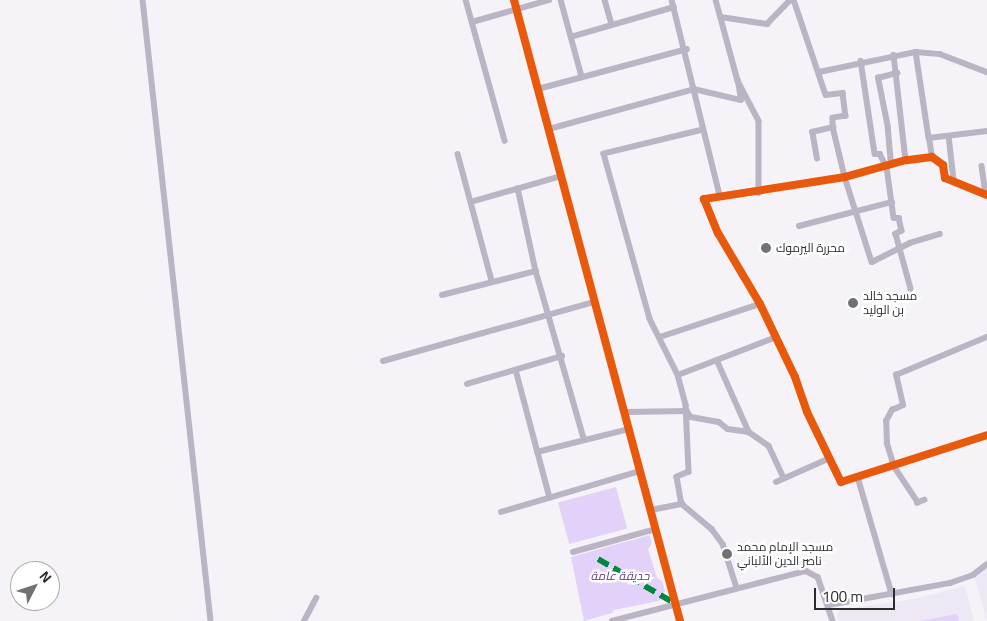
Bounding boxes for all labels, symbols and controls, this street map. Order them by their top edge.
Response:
place label: محررة اليرموك [776,241,845,255]
marker: محررة اليرموك [760,242,772,254]
place label: مسجد خالد بن الوليد [863,289,917,317]
marker: مسجد خالد بن الوليد [847,297,859,309]
place label: مسجد الإمام محمد ناصر الدين الألباني [737,540,833,568]
marker: مسجد الإمام محمد ناصر الدين الألباني [721,548,733,560]
north arrow [10,561,60,611]
text: N [33,565,59,589]
park label: حديقة عامة [591,569,649,583]
scale bar [817,578,898,610]
text: 100 m [822,582,863,611]

